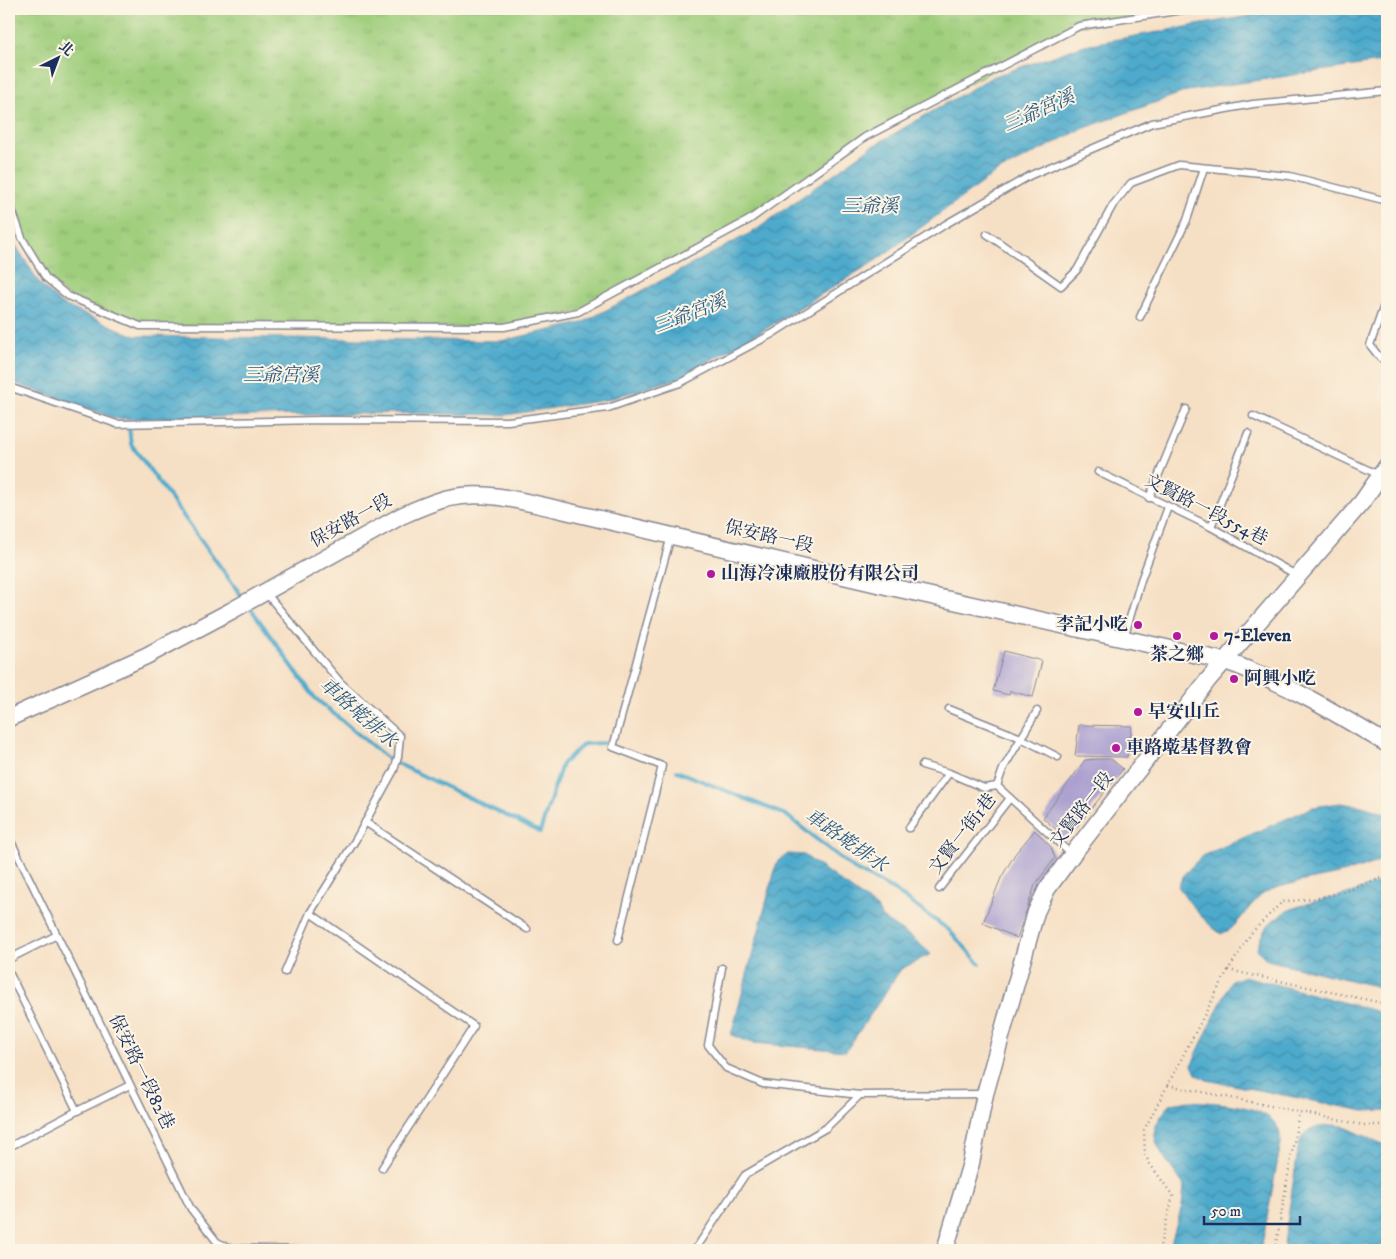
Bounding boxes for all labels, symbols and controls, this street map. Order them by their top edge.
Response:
north arrow [32,32,82,82]
text: 北 [55,38,77,60]
water label: 三爺宮溪 [1000,84,1080,137]
water label: 三爺溪 [841,195,900,218]
water label: 三爺宮溪 [650,289,731,338]
water label: 三爺宮溪 [243,364,321,387]
street label: 文賢路一段554巷 [1141,469,1271,551]
street label: 保安路一段 [306,490,396,552]
street label: 保安路一段 [723,516,815,558]
place label: 山海冷凍廠股份有限公司 [721,563,919,585]
marker: 山海冷凍廠股份有限公司 [705,568,717,580]
place label: 李記小吃 [1056,614,1128,636]
marker: 李記小吃 [1132,619,1144,631]
place label: 7-Eleven [1224,625,1292,647]
marker: 茶之鄉 [1171,630,1183,642]
marker: 7-Eleven [1208,630,1220,642]
place label: 茶之鄉 [1150,644,1204,666]
place label: 阿興小吃 [1244,668,1316,690]
water label: 車路墘排水 [315,673,403,754]
marker: 阿興小吃 [1228,673,1240,685]
place label: 早安山丘 [1148,701,1220,723]
marker: 早安山丘 [1132,706,1144,718]
place label: 車路墘基督教會 [1126,737,1252,759]
marker: 車路墘基督教會 [1110,742,1122,754]
street label: 文賢路一段 [1046,768,1118,852]
street label: 文賢一街1巷 [925,789,1001,879]
water label: 車路墘排水 [800,804,893,879]
street label: 保安路一段82巷 [104,1011,178,1133]
scale bar [1204,1194,1300,1226]
text: 50 m [1211,1202,1241,1221]

